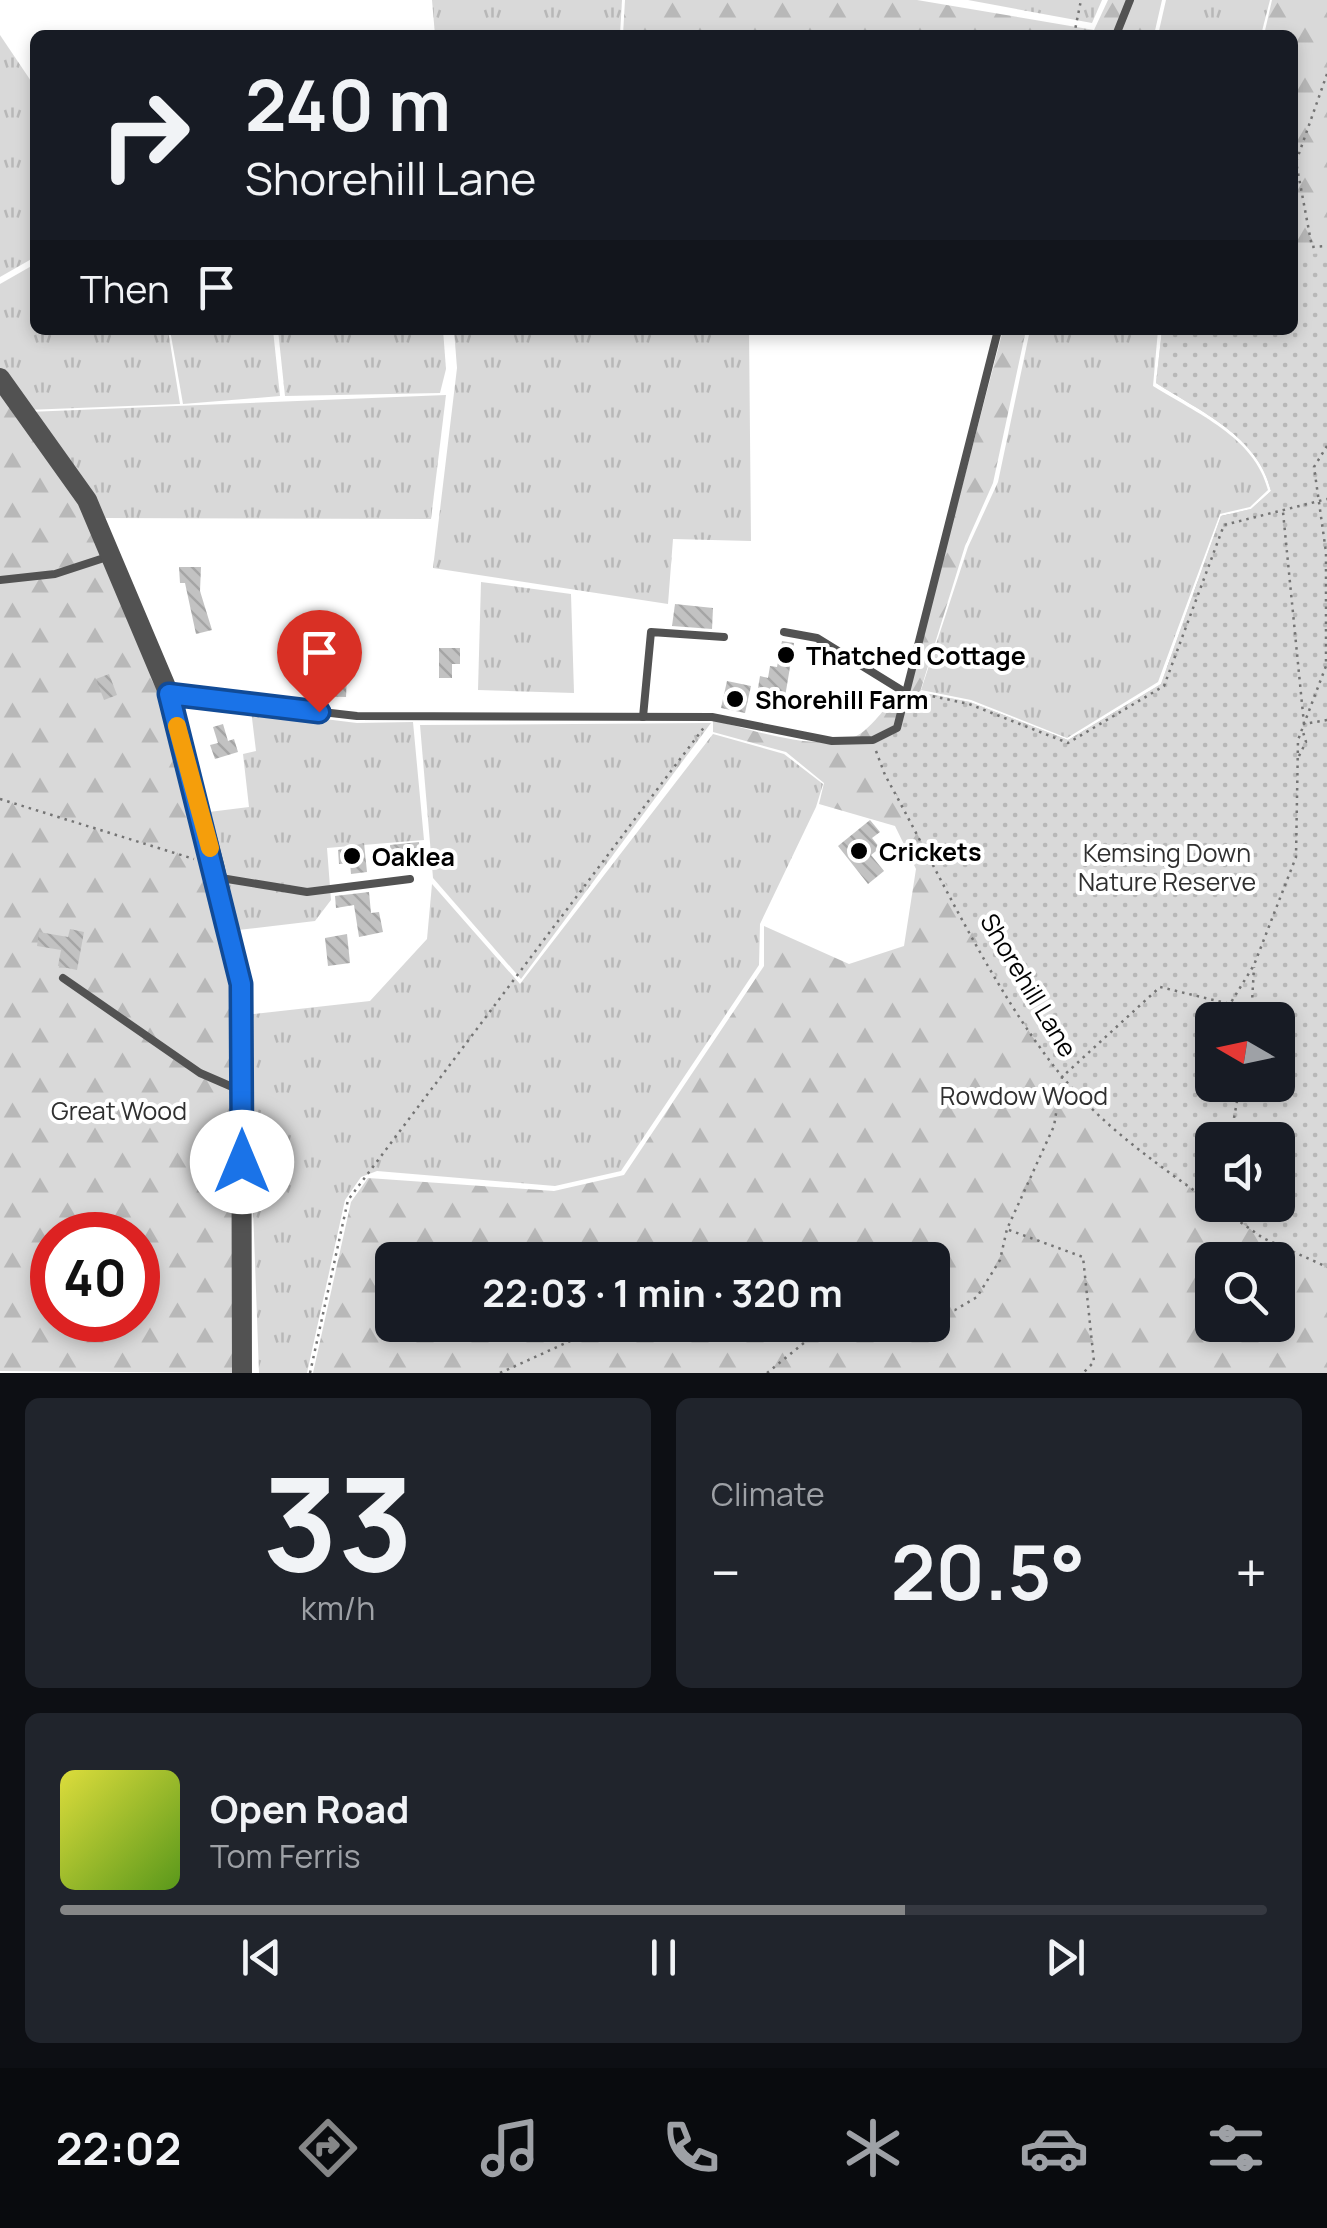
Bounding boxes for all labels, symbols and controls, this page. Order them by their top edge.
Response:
text: 240 m [245,56,451,152]
icon: right [80,70,210,200]
text: Shorehill Lane [245,147,536,209]
icon: arrive [189,260,244,315]
text: Then [80,262,169,314]
pin [277,610,362,713]
icon: arrive [292,625,347,680]
place label: Thatched Cottage [806,638,1026,673]
marker: Thatched Cottage [775,644,797,666]
place label: Shorehill Farm [755,682,928,717]
marker: Shorehill Farm [724,688,746,710]
place label: Crickets [879,834,981,869]
park label: Kemsing Down Nature Reserve [1078,835,1256,899]
place label: Oaklea [372,839,455,874]
marker: Crickets [848,840,870,862]
marker: Oaklea [341,845,363,867]
street label: Shorehill Lane [972,907,1086,1063]
north arrow [1195,1002,1295,1102]
map controls [1195,1002,1295,1342]
park label: Rowdow Wood [940,1078,1108,1113]
park label: Great Wood [51,1093,187,1128]
position arrow [190,1110,294,1214]
button: sound [1195,1122,1295,1222]
speed limit sign: 40 [30,1212,160,1342]
button: search [1195,1242,1295,1342]
text: 22:03 · 1 min · 320 m [482,1266,843,1318]
text: 33 [262,1432,414,1610]
text: Climate [711,1472,825,1516]
text: 20.5° [891,1520,1085,1623]
text: − [711,1534,741,1610]
text: + [1235,1534,1267,1610]
text: km/h [301,1586,375,1630]
text: Open Road [210,1782,409,1834]
text: Tom Ferris [210,1834,361,1878]
icon: previous [234,1930,289,1985]
icon: pause [636,1930,691,1985]
icon: next [1038,1930,1093,1985]
icon: directions [293,2113,363,2183]
icon: music [475,2113,545,2183]
icon: phone [656,2113,726,2183]
icon: climate [838,2113,908,2183]
icon: car [1019,2113,1089,2183]
icon: filters [1201,2113,1271,2183]
text: 22:02 [56,2117,181,2179]

